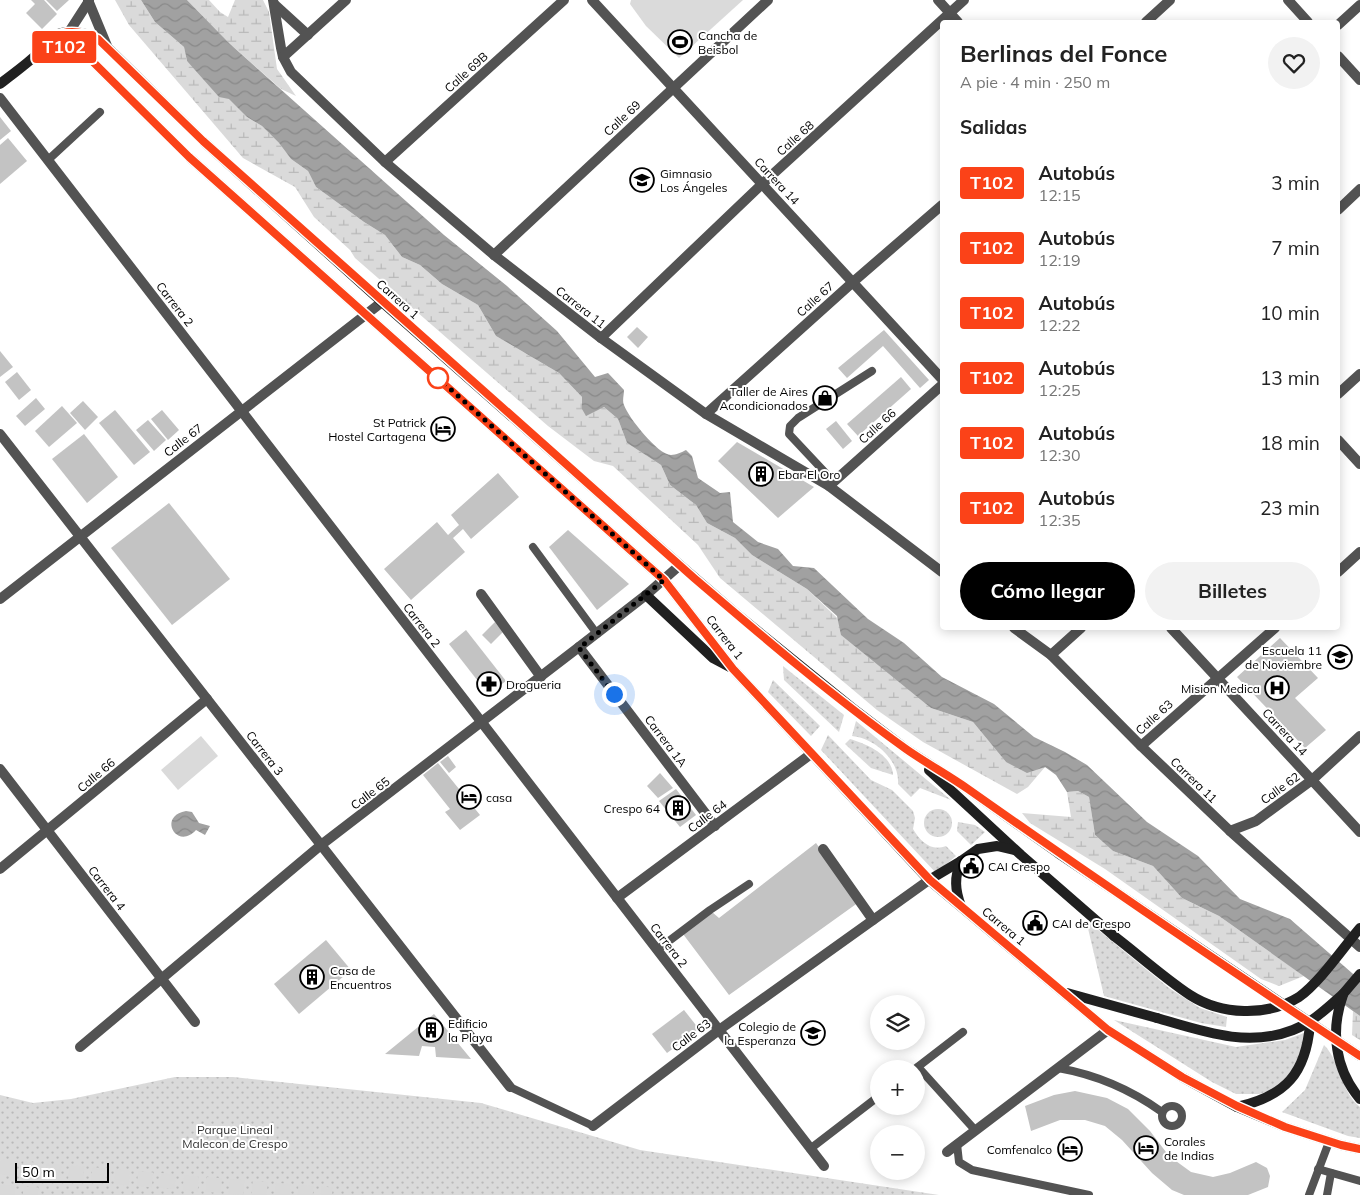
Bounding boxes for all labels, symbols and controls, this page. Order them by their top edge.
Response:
place label: Cancha de Beisbol [698,28,757,57]
sports icon: Cancha de Beisbol [667,29,693,55]
line badge: T102 [29,31,99,63]
text: T102 [42,35,86,58]
button: heart [1268,37,1320,89]
text: Berlinas del Fonce [960,38,1167,68]
street label: Calle 69B [441,49,491,95]
text: A pie · 4 min · 250 m [960,72,1110,92]
street label: Calle 69 [600,97,644,139]
text: Salidas [960,115,1027,139]
street label: Calle 68 [773,117,817,159]
street label: Carrera 14 [751,154,803,208]
text: Autobús [1039,161,1115,185]
place label: Gimnasio Los Ángeles [660,166,727,195]
school or university icon: Gimnasio Los Ángeles [629,167,655,193]
text: T102 [970,171,1014,194]
text: 3 min [1271,171,1320,195]
text: 12:15 [1039,185,1081,205]
text: Autobús [1039,226,1115,250]
text: T102 [970,236,1014,259]
text: 7 min [1271,236,1320,260]
text: 12:19 [1039,250,1081,270]
street label: Carrera 1 [374,276,422,322]
street label: Calle 67 [793,278,837,320]
street label: Carrera 2 [153,279,197,329]
street label: Carrera 11 [553,283,609,331]
text: Autobús [1039,291,1115,315]
text: T102 [970,301,1014,324]
text: 10 min [1260,301,1320,325]
text: 12:22 [1039,315,1081,335]
text: Autobús [1039,356,1115,380]
text: T102 [970,366,1014,389]
text: 13 min [1260,366,1320,390]
unlabelled marker [427,367,449,389]
text: 12:25 [1039,380,1081,400]
place label: Taller de Aires Acondicionados [720,384,808,413]
shop icon: Taller de Aires Acondicionados [812,385,838,411]
street label: Calle 66 [855,405,899,447]
place label: St Patrick Hostel Cartagena [328,415,427,444]
hotel icon: St Patrick Hostel Cartagena [430,416,456,442]
street label: Calle 67 [161,420,205,460]
text: Autobús [1039,421,1115,445]
text: T102 [970,431,1014,454]
text: 18 min [1260,431,1320,455]
text: 12:30 [1039,445,1081,465]
building icon: Ebar El Oro [748,461,774,487]
place label: Ebar El Oro [778,467,841,482]
text: Autobús [1039,486,1115,510]
text: T102 [970,496,1014,519]
text: 23 min [1260,496,1320,520]
text: 12:35 [1039,510,1081,530]
button: Cómo llegar [960,562,1135,620]
button: Billetes [1145,562,1320,620]
street label: Carrera 2 [400,600,444,650]
street label: Carrera 1 [703,612,747,662]
place label: Escuela 11 de Noviembre [1245,643,1322,672]
school or university icon: Escuela 11 de Noviembre [1327,644,1353,670]
pharmacy icon: Drogueria [476,671,502,697]
hospital icon: Mision Medica [1264,675,1290,701]
place label: Drogueria [506,677,561,692]
place label: Mision Medica [1181,681,1260,696]
your location [602,682,627,707]
street label: Calle 63 [1132,696,1176,738]
street label: Carrera 14 [1259,705,1311,759]
street label: Carrera 1A [642,712,690,770]
street label: Carrera 3 [243,728,287,778]
street label: Carrera 11 [1167,754,1221,806]
street label: Calle 66 [74,755,118,795]
street label: Calle 62 [1257,769,1303,807]
street label: Calle 65 [348,773,392,813]
hotel icon: casa [456,784,482,810]
place label: casa [486,790,512,805]
building icon: Crespo 64 [665,795,691,821]
street label: Calle 64 [685,796,729,836]
place label: Crespo 64 [603,801,660,816]
public building icon: CAI Crespo [958,853,984,879]
place label: CAI Crespo [988,859,1050,874]
street label: Carrera 4 [85,863,129,913]
street label: Carrera 1 [979,903,1029,949]
public building icon: CAI de Crespo [1022,910,1048,936]
place label: CAI de Crespo [1052,916,1131,931]
street label: Carrera 2 [647,920,691,970]
place label: Casa de Encuentros [330,963,392,992]
building icon: Casa de Encuentros [299,964,325,990]
map controls [870,995,925,1180]
button: layers [870,995,925,1050]
street label: Calle 63 [669,1015,713,1055]
place label: Edificio la Playa [448,1016,492,1045]
building icon: Edificio la Playa [418,1017,444,1043]
place label: Colegio de la Esperanza [724,1019,796,1048]
school or university icon: Colegio de la Esperanza [800,1020,826,1046]
button: + [870,1060,925,1115]
park label: Parque Lineal Malecon de Crespo [182,1122,288,1151]
button: − [870,1125,925,1180]
place label: Corales de Indias [1164,1134,1214,1163]
hotel icon: Corales de Indias [1133,1135,1159,1161]
hotel icon: Comfenalco [1057,1136,1083,1162]
place label: Comfenalco [987,1142,1052,1157]
scale bar [15,1160,109,1183]
text: 50 m [22,1163,55,1181]

